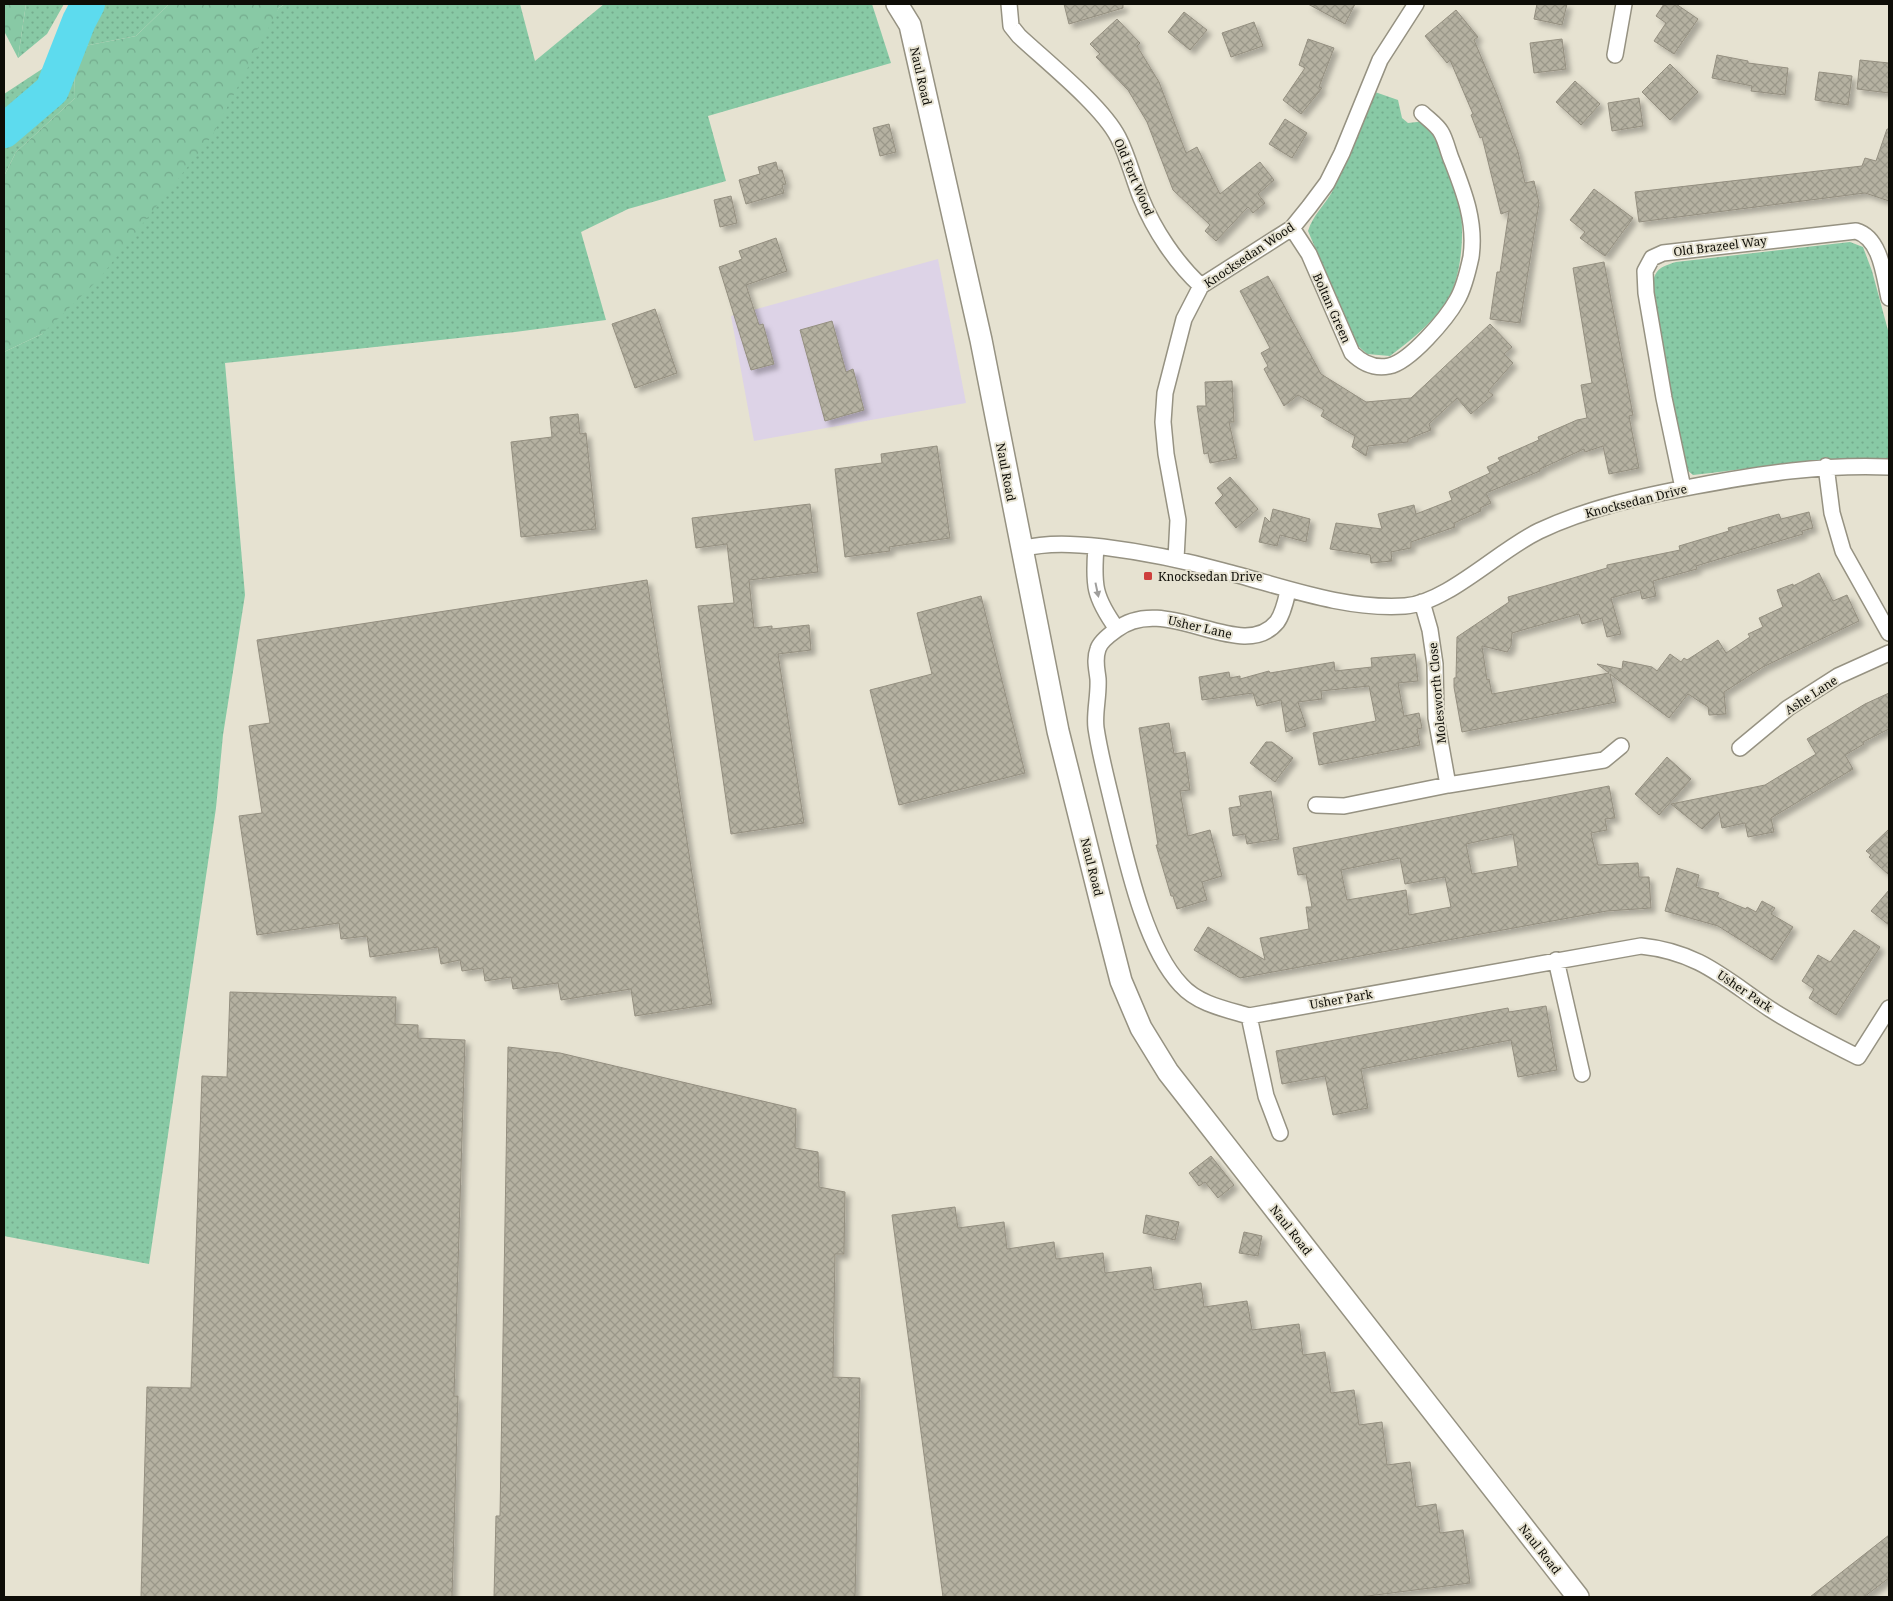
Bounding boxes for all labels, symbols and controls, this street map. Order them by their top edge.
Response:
street label: Naul Road [906,45,936,107]
street label: Old Fort Wood [1110,136,1158,219]
street label: Knocksedan Wood [1200,218,1298,292]
street label: Old Brazeel Way [1672,232,1768,260]
street label: Boltan Green [1309,270,1355,346]
street label: Naul Road [992,441,1020,503]
street label: Knocksedan Drive [1583,480,1689,522]
place label: Knocksedan Drive [1158,568,1262,585]
marker: Knocksedan Drive [1142,570,1154,582]
one-way arrow [1093,583,1101,599]
street label: Usher Lane [1166,611,1234,643]
street label: Molesworth Close [1424,642,1450,744]
street label: Ashe Lane [1781,672,1841,718]
street label: Naul Road [1077,836,1108,898]
street label: Usher Park [1714,966,1777,1016]
street label: Usher Park [1308,985,1375,1013]
street label: Naul Road [1266,1201,1316,1259]
street label: Naul Road [1515,1520,1565,1578]

